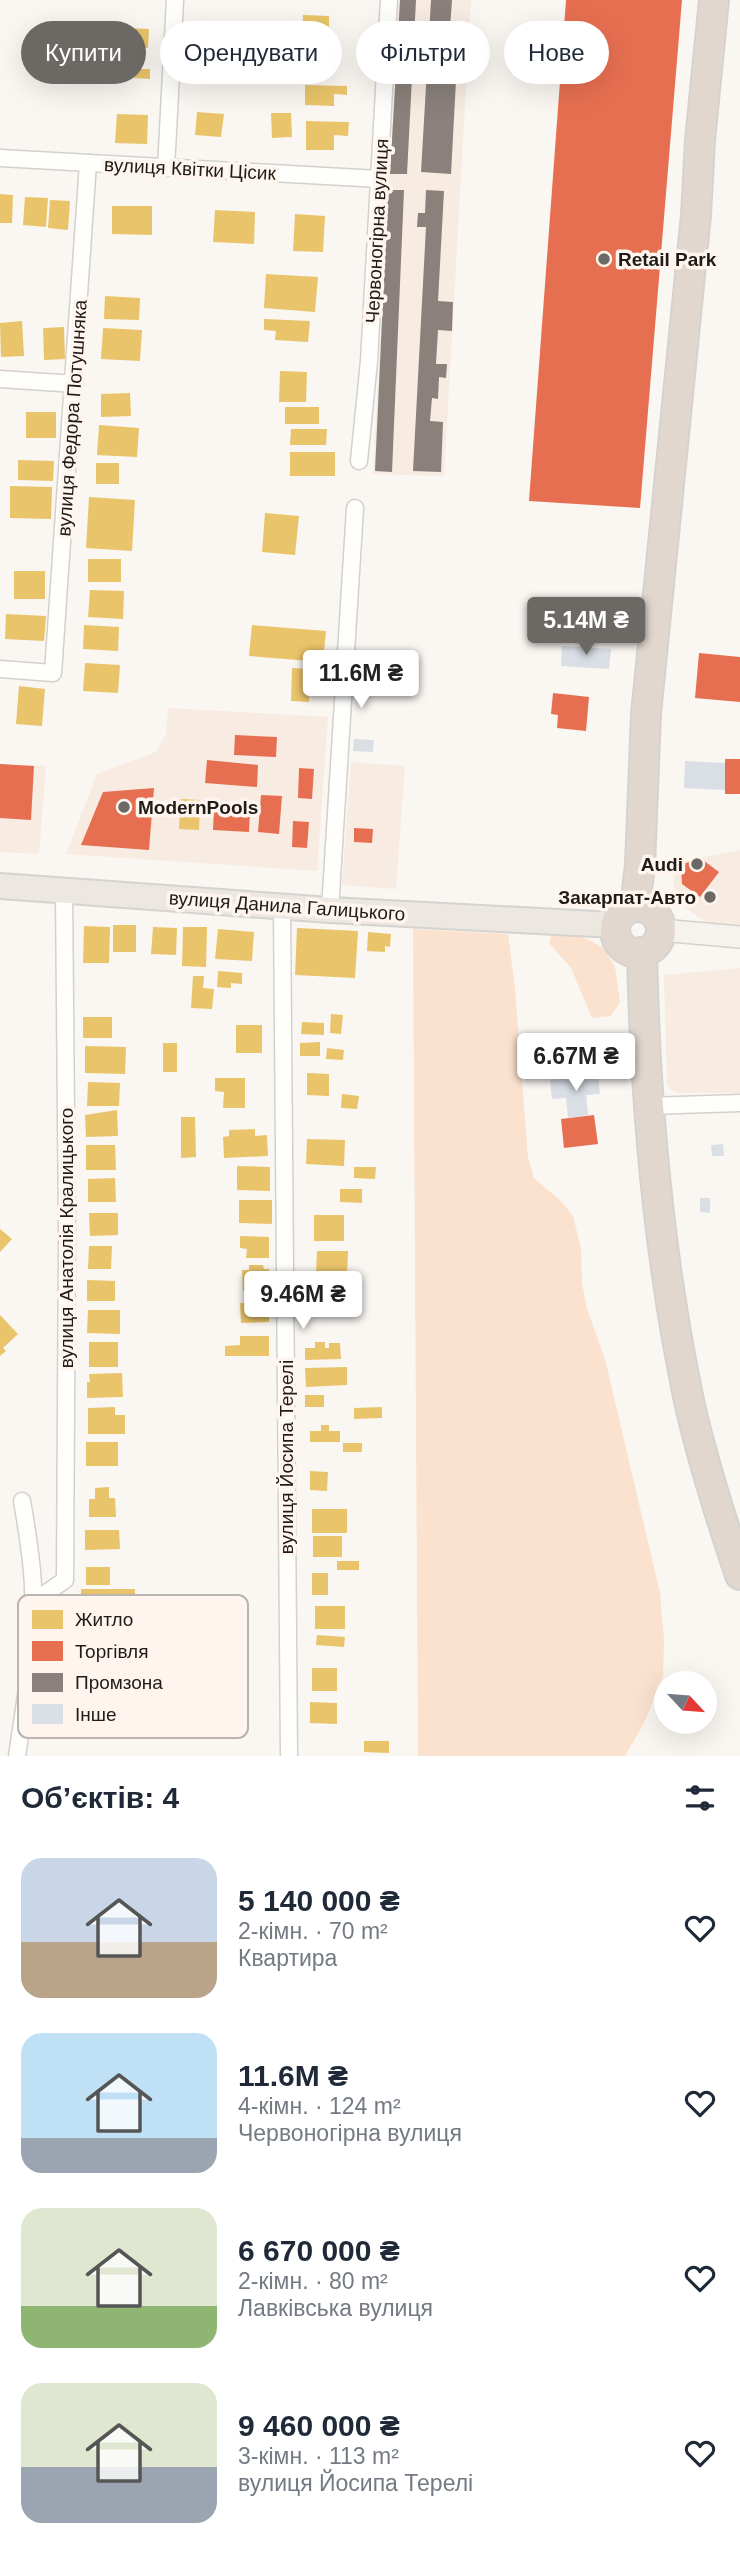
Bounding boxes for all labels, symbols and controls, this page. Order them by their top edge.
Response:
chip: Купити [21,21,146,84]
chip: Орендувати [160,21,342,84]
chip: Фільтри [356,21,490,84]
chip: Нове [504,21,609,84]
street label: Червоногірна вулиця [362,138,392,324]
street label: вулиця Квітки Цісик [104,154,277,184]
place label: Retail Park [618,249,717,270]
marker: Retail Park [596,251,612,267]
street label: вулиця Федора Потушняка [53,299,91,537]
pin: 5.14M ₴ [521,598,651,657]
text: 5.14M ₴ [543,607,629,633]
pin: 11.6M ₴ [296,650,426,710]
text: 11.6M ₴ [319,660,403,686]
place label: ModernPools [138,797,258,818]
marker: ModernPools [116,799,132,815]
place label: Audi [641,854,683,875]
marker: Audi [689,856,705,872]
street label: вулиця Данила Галицького [168,887,406,925]
place label: Закарпат-Авто [558,887,696,908]
marker: Закарпат-Авто [702,889,718,905]
pin: 6.67M ₴ [511,1034,641,1093]
text: 6.67M ₴ [533,1043,619,1069]
street label: вулиця Анатолія Кралицького [56,1108,77,1368]
pin: 9.46M ₴ [238,1272,368,1331]
text: 9.46M ₴ [260,1281,346,1307]
street label: вулиця Йосипа Терелі [276,1360,297,1554]
legend [18,1595,248,1738]
text: Житло [75,1609,133,1630]
text: Торгівля [75,1641,148,1662]
north arrow [654,1671,718,1734]
map controls [654,1671,717,1734]
text: Промзона [75,1672,163,1693]
text: Інше [75,1704,117,1725]
icon: filters [681,1779,719,1817]
text: Об’єктів: 4 [21,1781,179,1814]
text: 5 140 000 ₴ [238,1884,400,1917]
icon: home [77,1886,161,1970]
icon: heart [681,1909,719,1947]
text: 2-кімн. · 70 m² [238,1918,388,1944]
text: Квартира [238,1945,337,1971]
text: 11.6M ₴ [238,2059,348,2092]
icon: home [77,2061,161,2145]
icon: heart [681,2084,719,2122]
text: 4-кімн. · 124 m² [238,2093,401,2119]
text: Червоногірна вулиця [238,2120,462,2146]
text: 6 670 000 ₴ [238,2234,400,2267]
icon: home [77,2236,161,2320]
icon: heart [681,2259,719,2297]
text: 2-кімн. · 80 m² [238,2268,388,2294]
text: Лавківська вулиця [238,2295,433,2321]
text: 9 460 000 ₴ [238,2409,400,2442]
icon: home [77,2411,161,2495]
icon: heart [681,2434,719,2472]
text: 3-кімн. · 113 m² [238,2443,399,2469]
text: вулиця Йосипа Терелі [238,2470,473,2496]

